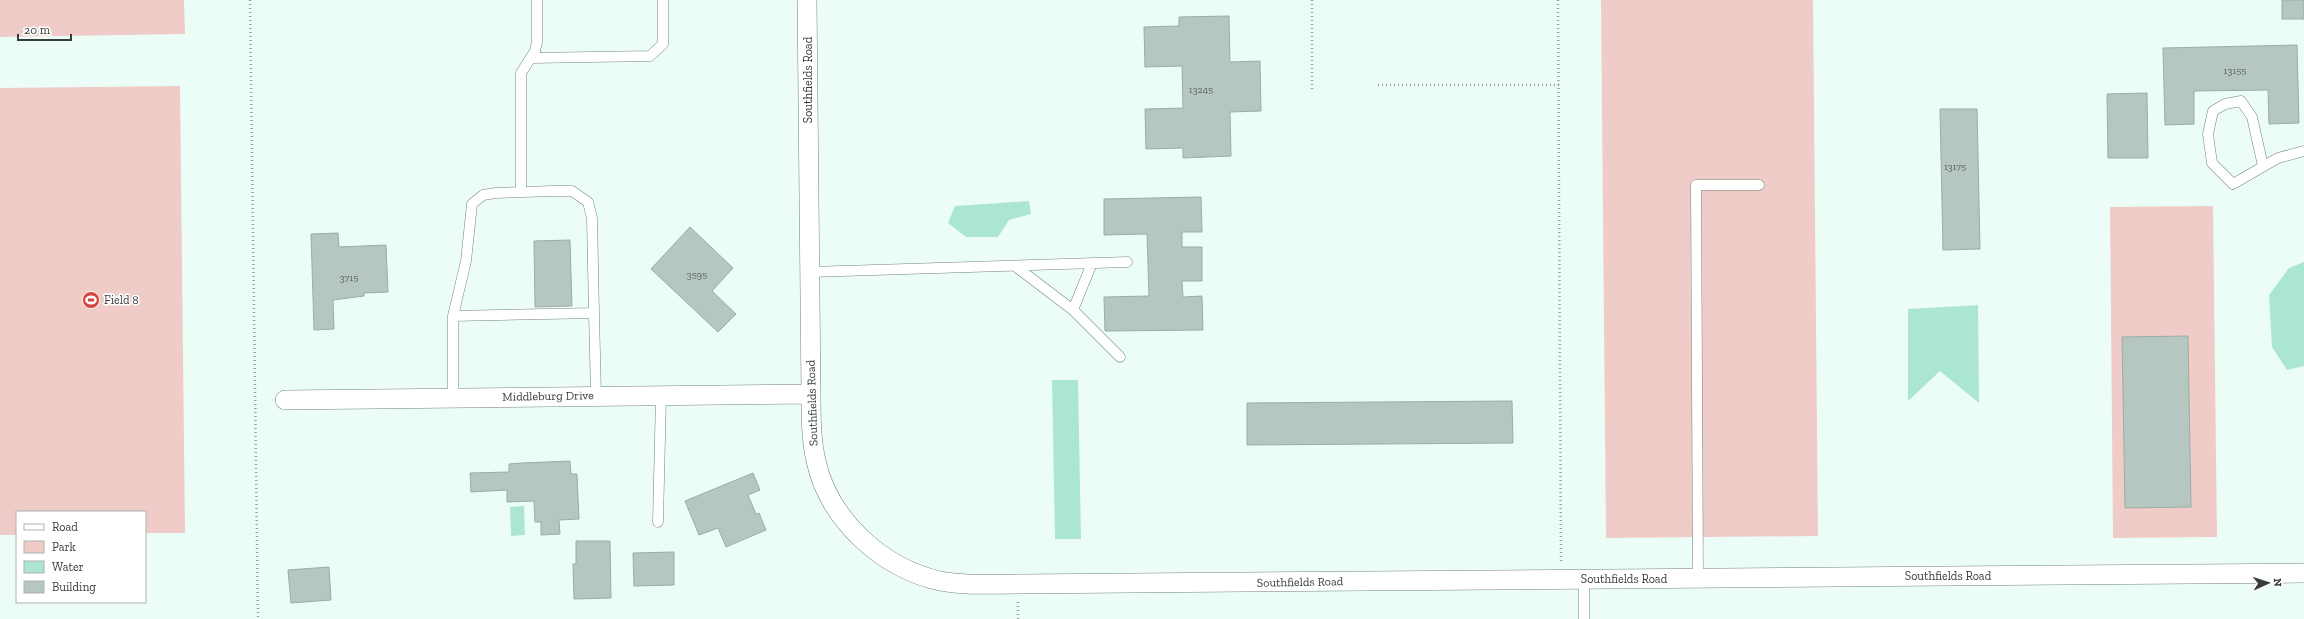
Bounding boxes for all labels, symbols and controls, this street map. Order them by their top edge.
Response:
scale bar [18,16,71,42]
text: 20 m [24,23,51,37]
street label: Southfields Road [801,36,815,123]
house number: 13155 [2224,65,2246,77]
house number: 13245 [1189,84,1213,96]
house number: 13175 [1944,161,1966,173]
house number: 3595 [687,269,707,281]
house number: 3715 [340,272,358,284]
sports icon: Field 8 [81,290,101,310]
place label: Field 8 [104,293,139,307]
street label: Southfields Road [803,359,821,446]
street label: Middleburg Drive [502,388,594,404]
legend [16,511,146,603]
text: Road [52,520,78,534]
text: Park [52,540,77,554]
text: Water [52,560,84,574]
north arrow [2248,563,2288,603]
street label: Southfields Road [1905,569,1992,583]
street label: Southfields Road [1581,572,1668,586]
street label: Southfields Road [1257,574,1344,590]
text: N [2271,578,2284,588]
text: Building [52,580,96,594]

